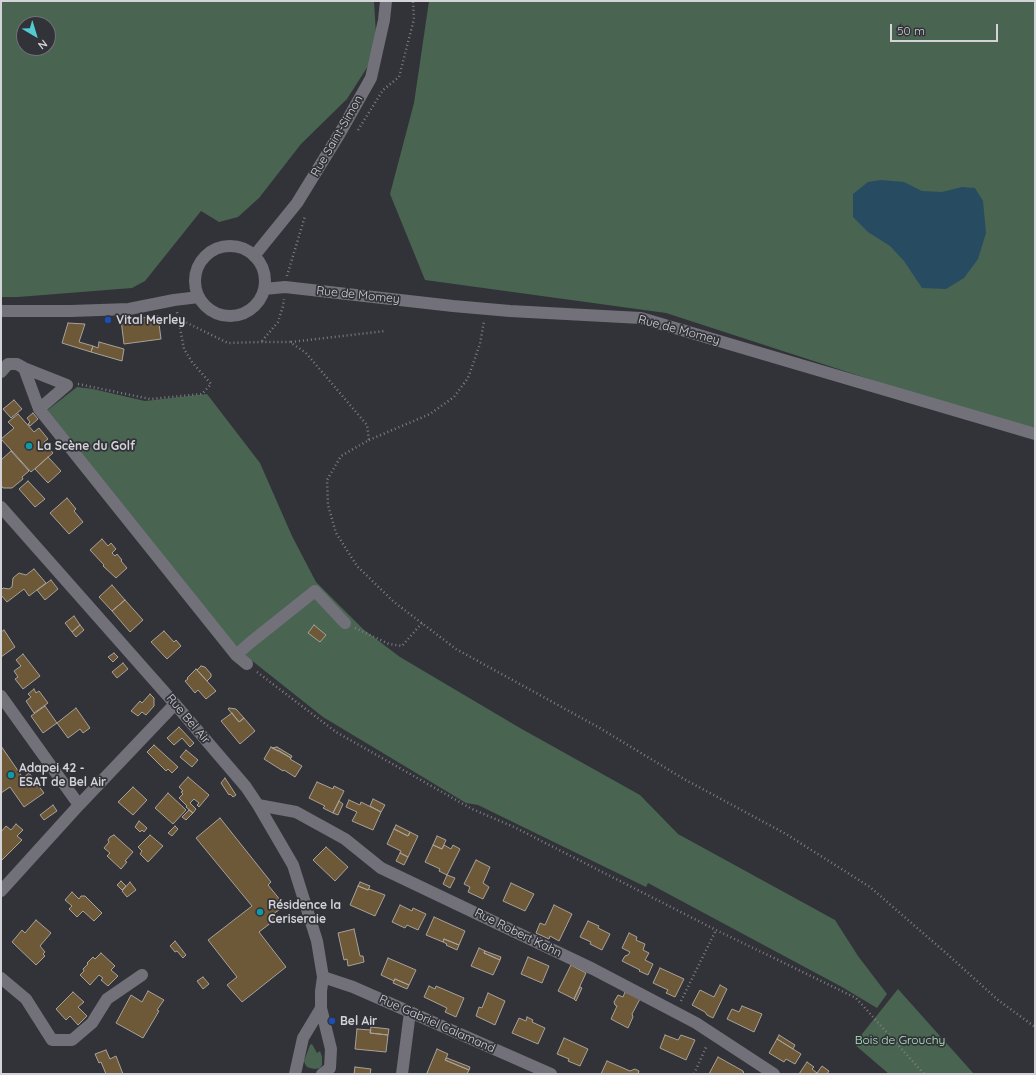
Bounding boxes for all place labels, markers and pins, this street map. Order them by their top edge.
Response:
place label: Vital Merley [116,313,185,327]
marker: Vital Merley [103,315,113,325]
place label: La Scène du Golf [37,439,135,453]
marker: La Scène du Golf [24,441,34,451]
place label: Adapei 42 - ESAT de Bel Air [19,761,106,789]
marker: Adapei 42 - ESAT de Bel Air [6,770,16,780]
place label: Résidence la Ceriseraie [268,898,341,926]
marker: Résidence la Ceriseraie [255,907,265,917]
place label: Bel Air [340,1014,377,1028]
marker: Bel Air [327,1016,337,1026]

